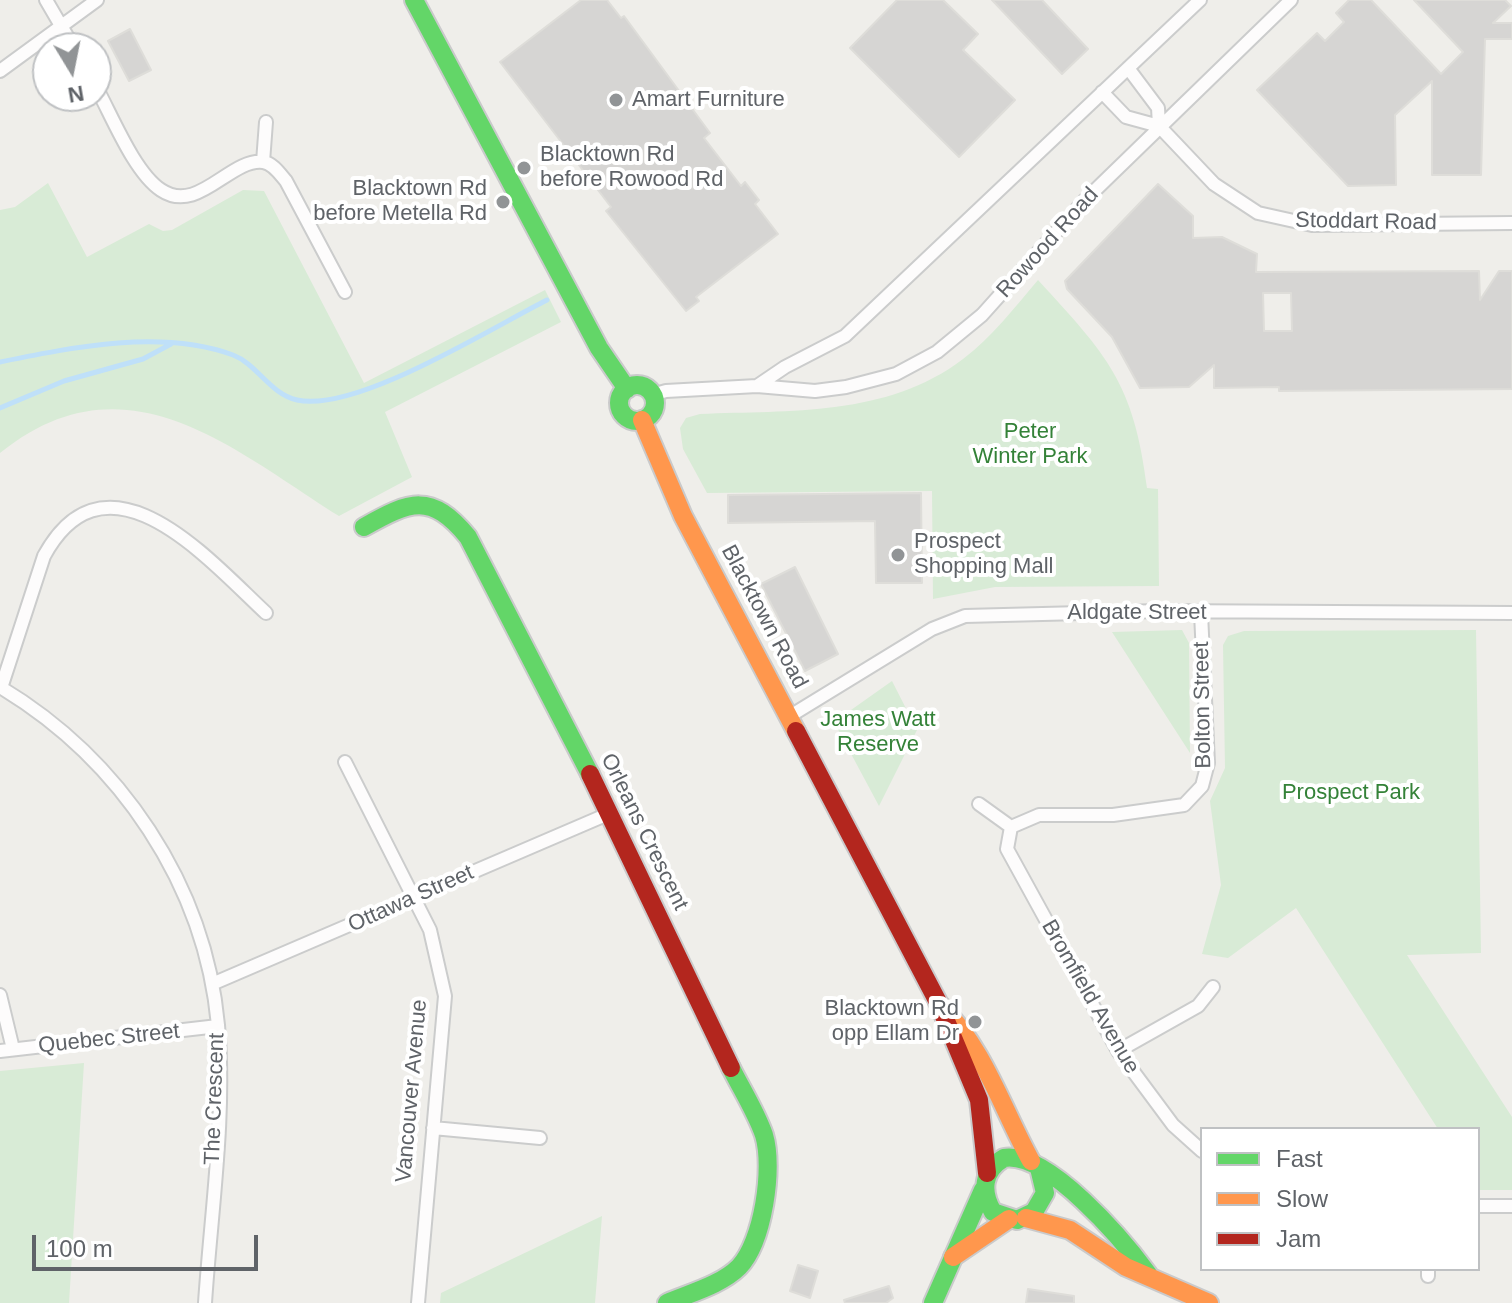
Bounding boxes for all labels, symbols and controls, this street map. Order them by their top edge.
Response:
north arrow [32,32,112,112]
text: N [66,80,86,108]
place label: Amart Furniture [632,87,785,113]
marker: Amart Furniture [607,91,625,109]
place label: Blacktown Rd before Rowood Rd [540,142,723,194]
marker: Blacktown Rd before Rowood Rd [515,159,533,177]
place label: Blacktown Rd before Metella Rd [313,176,487,228]
street label: Rowood Road [992,182,1104,304]
marker: Blacktown Rd before Metella Rd [494,193,512,211]
street label: Stoddart Road [1295,208,1437,236]
park label: Peter Winter Park [973,419,1087,470]
place label: Prospect Shopping Mall [914,529,1053,580]
street label: Blacktown Road [715,541,813,693]
marker: Prospect Shopping Mall [889,546,907,564]
street label: Aldgate Street [1067,600,1207,626]
street label: Bolton Street [1189,641,1217,769]
park label: James Watt Reserve [820,707,936,758]
street label: Orleans Crescent [595,749,693,915]
park label: Prospect Park [1282,780,1420,806]
street label: Ottawa Street [344,860,478,938]
street label: Bromfield Avenue [1035,915,1145,1079]
place label: Blacktown Rd opp Ellam Dr [824,996,959,1048]
street label: Vancouver Avenue [391,998,433,1184]
marker: Blacktown Rd opp Ellam Dr [966,1013,984,1031]
street label: Quebec Street [37,1018,181,1060]
street label: The Crescent [200,1033,230,1165]
legend [1200,1127,1480,1271]
text: Fast [1276,1145,1323,1172]
text: Slow [1276,1185,1328,1212]
scale bar [36,1219,262,1269]
text: Jam [1276,1225,1321,1252]
text: 100 m [46,1235,113,1262]

